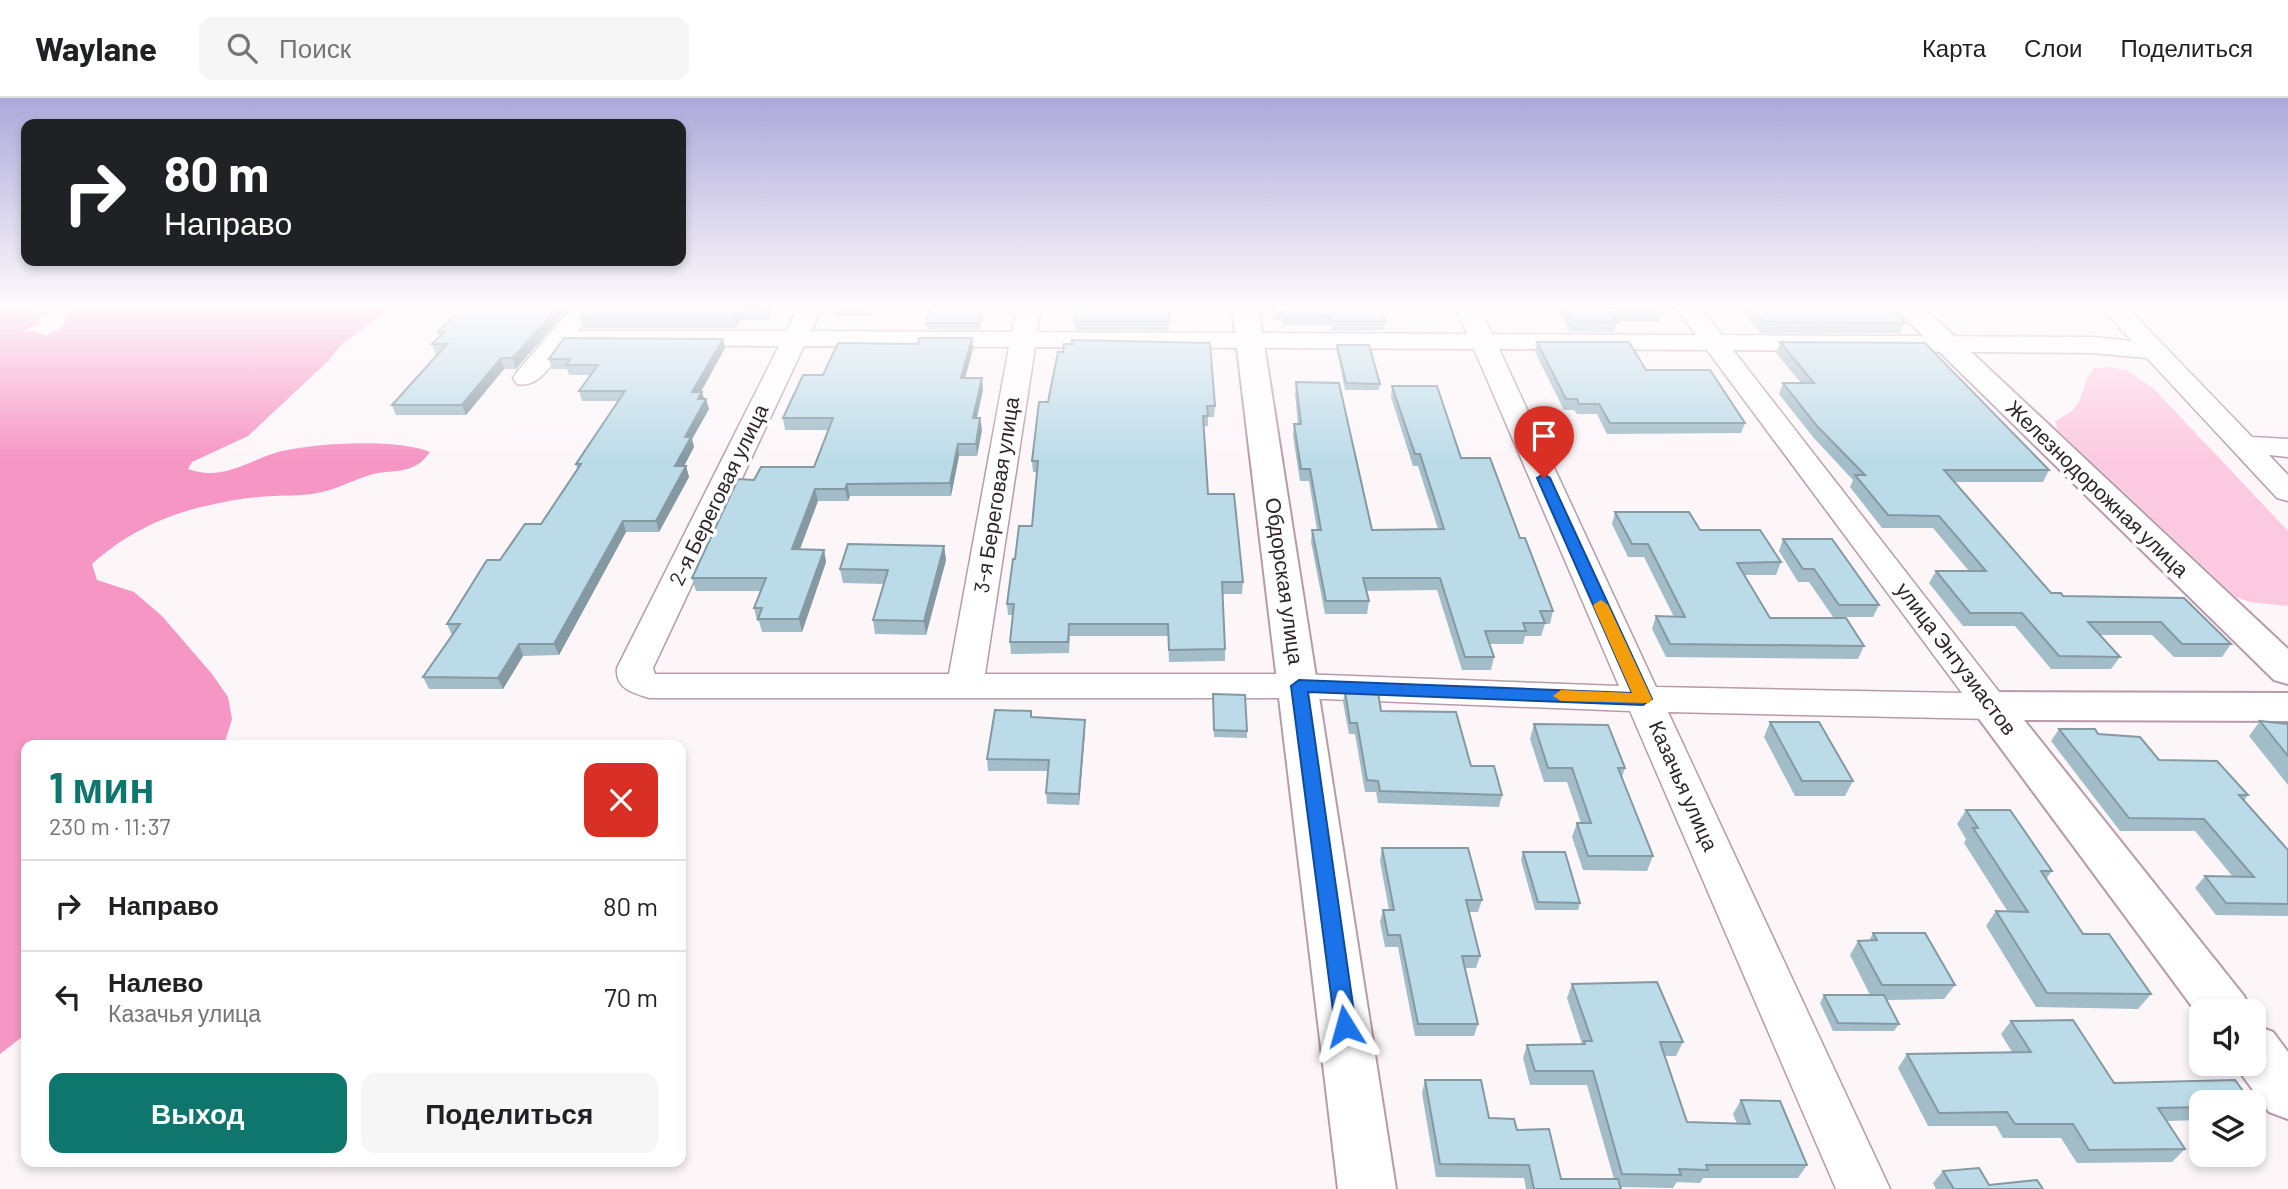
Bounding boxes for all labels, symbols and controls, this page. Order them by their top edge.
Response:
search box [199,17,689,80]
text: Waylane [35,28,157,68]
icon: search [223,29,261,67]
text: Поиск [279,32,351,63]
text: Карта [1922,33,1986,62]
text: Слои [2024,33,2082,62]
text: Поделиться [2120,33,2253,62]
text: 80 m [164,143,269,202]
icon: right [49,147,140,238]
text: Направо [164,203,292,241]
street label: Железнодорожная улица [2002,394,2195,582]
street label: 3-я Береговая улица [968,395,1023,595]
street label: 2-я Береговая улица [663,399,773,589]
pin [1514,406,1574,478]
icon: arrive [1525,417,1563,455]
street label: Обдорская улица [1261,496,1310,666]
street label: улица Энтузиастов [1892,577,2023,739]
street label: Казачья улица [1645,716,1724,855]
text: 1 мин [49,761,155,811]
button: close [584,763,658,837]
text: 230 m · 11:37 [49,812,170,840]
icon: right [49,887,87,925]
text: Направо [108,889,219,920]
text: 80 m [603,890,658,921]
text: Налево [108,966,203,997]
icon: left [49,978,87,1016]
text: 70 m [604,981,658,1012]
position arrow [1308,989,1382,1063]
text: Казачья улица [108,999,261,1027]
map controls [2189,999,2266,1167]
button: sound [2189,999,2266,1076]
button: Выход [49,1073,347,1153]
button: Поделиться [361,1073,658,1153]
button: layers [2189,1090,2266,1167]

